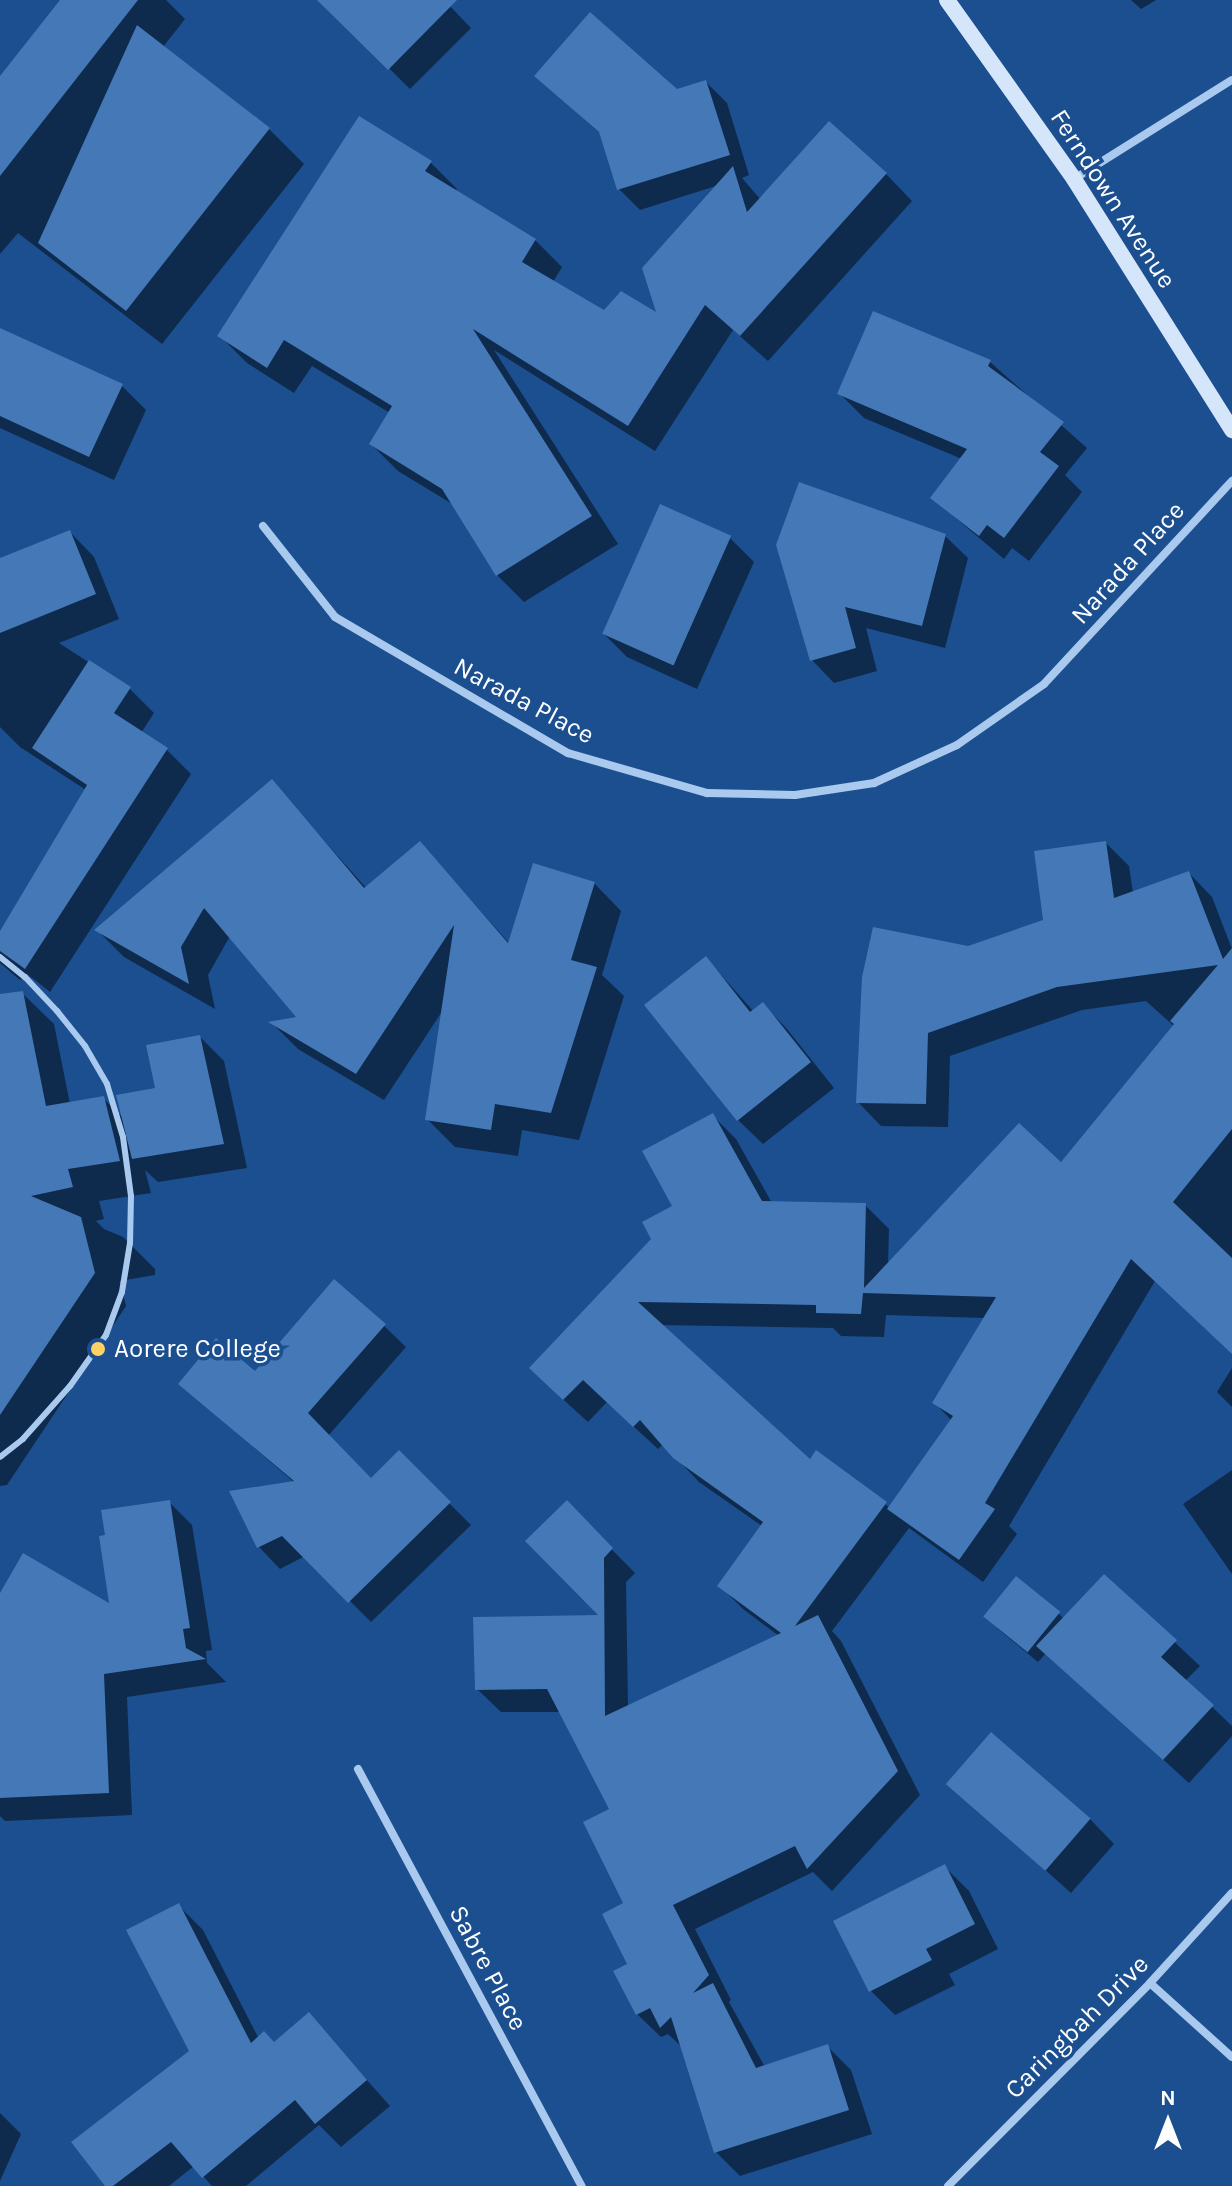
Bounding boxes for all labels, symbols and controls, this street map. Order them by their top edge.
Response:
street label: Ferndown Avenue [1043,104,1183,294]
street label: Narada Place [1065,495,1191,631]
street label: Narada Place [448,651,600,751]
place label: Aorere College [114,1333,281,1365]
marker: Aorere College [89,1340,107,1358]
street label: Sabre Place [442,1900,534,2036]
street label: Caringbah Drive [999,1949,1155,2105]
north arrow [1128,2082,1208,2162]
text: N [1160,2085,1176,2111]

